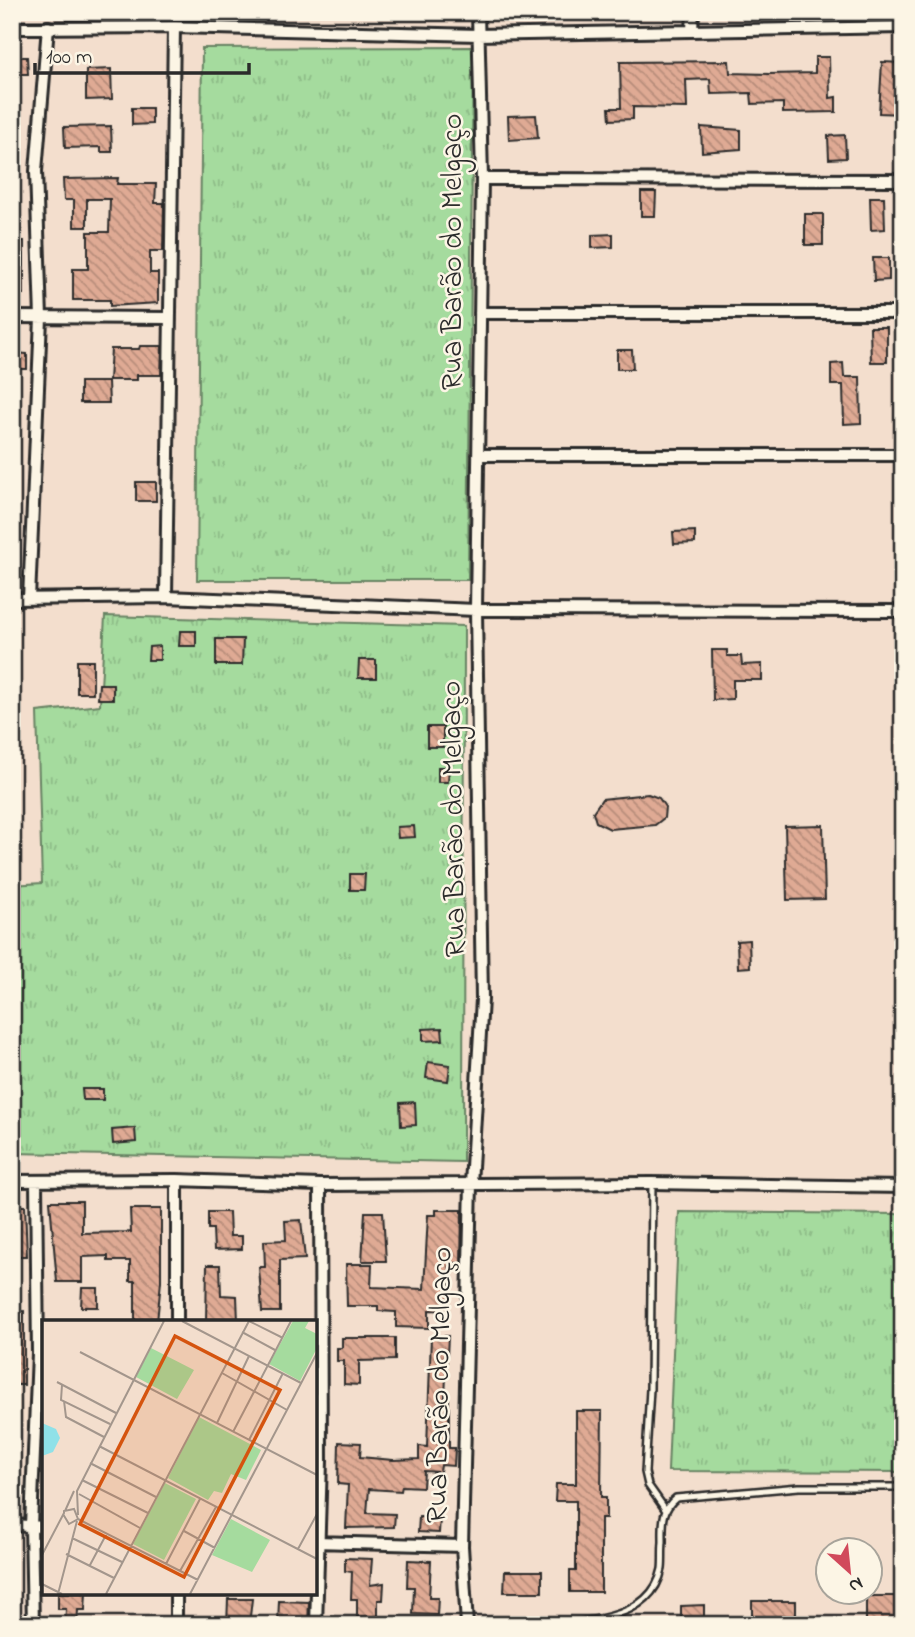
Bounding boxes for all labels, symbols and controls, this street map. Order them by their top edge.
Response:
scale bar [35,32,248,76]
text: 100 m [46,43,92,73]
street label: Rua Barão do Melgaço [432,114,476,390]
street label: Rua Barão do Melgaço [431,680,479,958]
street label: Rua Barão do Melgaço [417,1246,465,1524]
inset map [42,1320,317,1595]
north arrow [814,1536,884,1606]
text: N [844,1569,867,1599]

